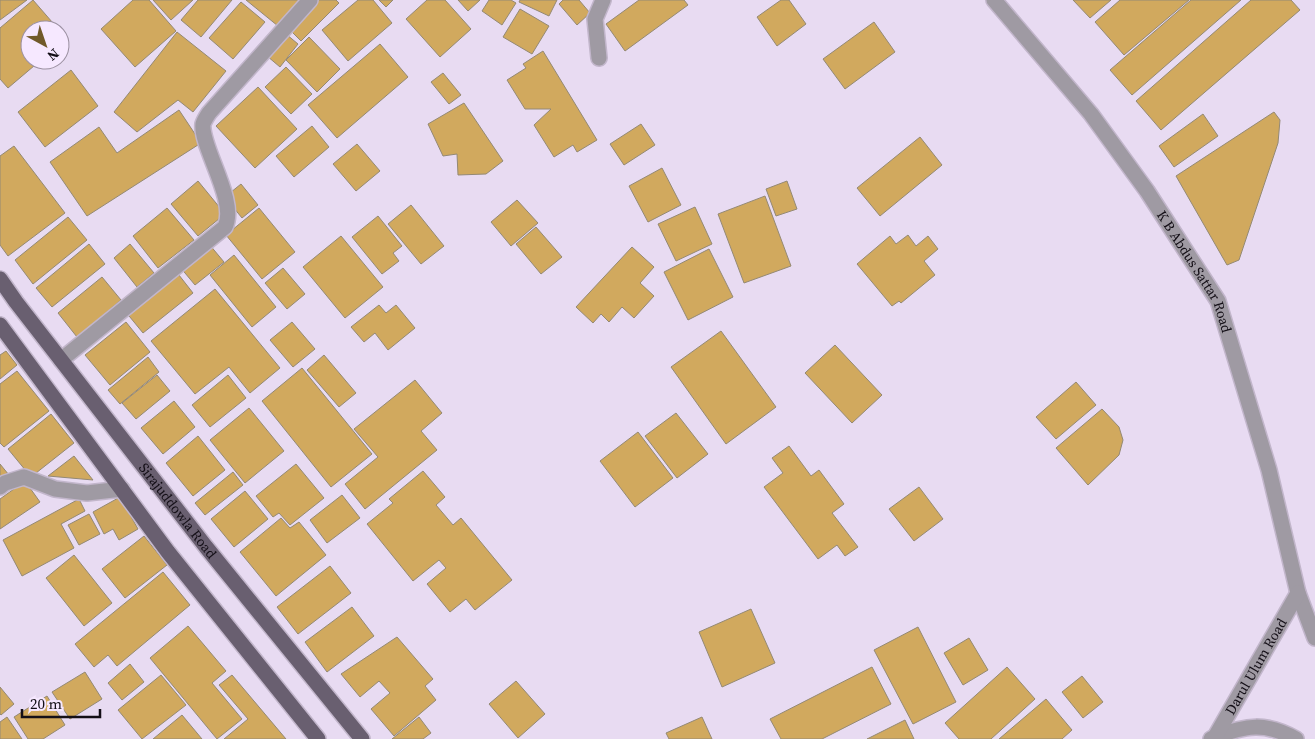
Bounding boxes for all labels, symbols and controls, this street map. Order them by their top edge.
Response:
north arrow [20,20,70,70]
text: N [43,44,64,66]
street label: K B Abdus Sattar Road [1152,206,1237,335]
street label: Sirajuddowla Road [134,458,221,563]
street label: Darul Ulum Road [1220,614,1292,718]
scale bar [22,686,100,718]
text: 20 m [30,693,62,714]

